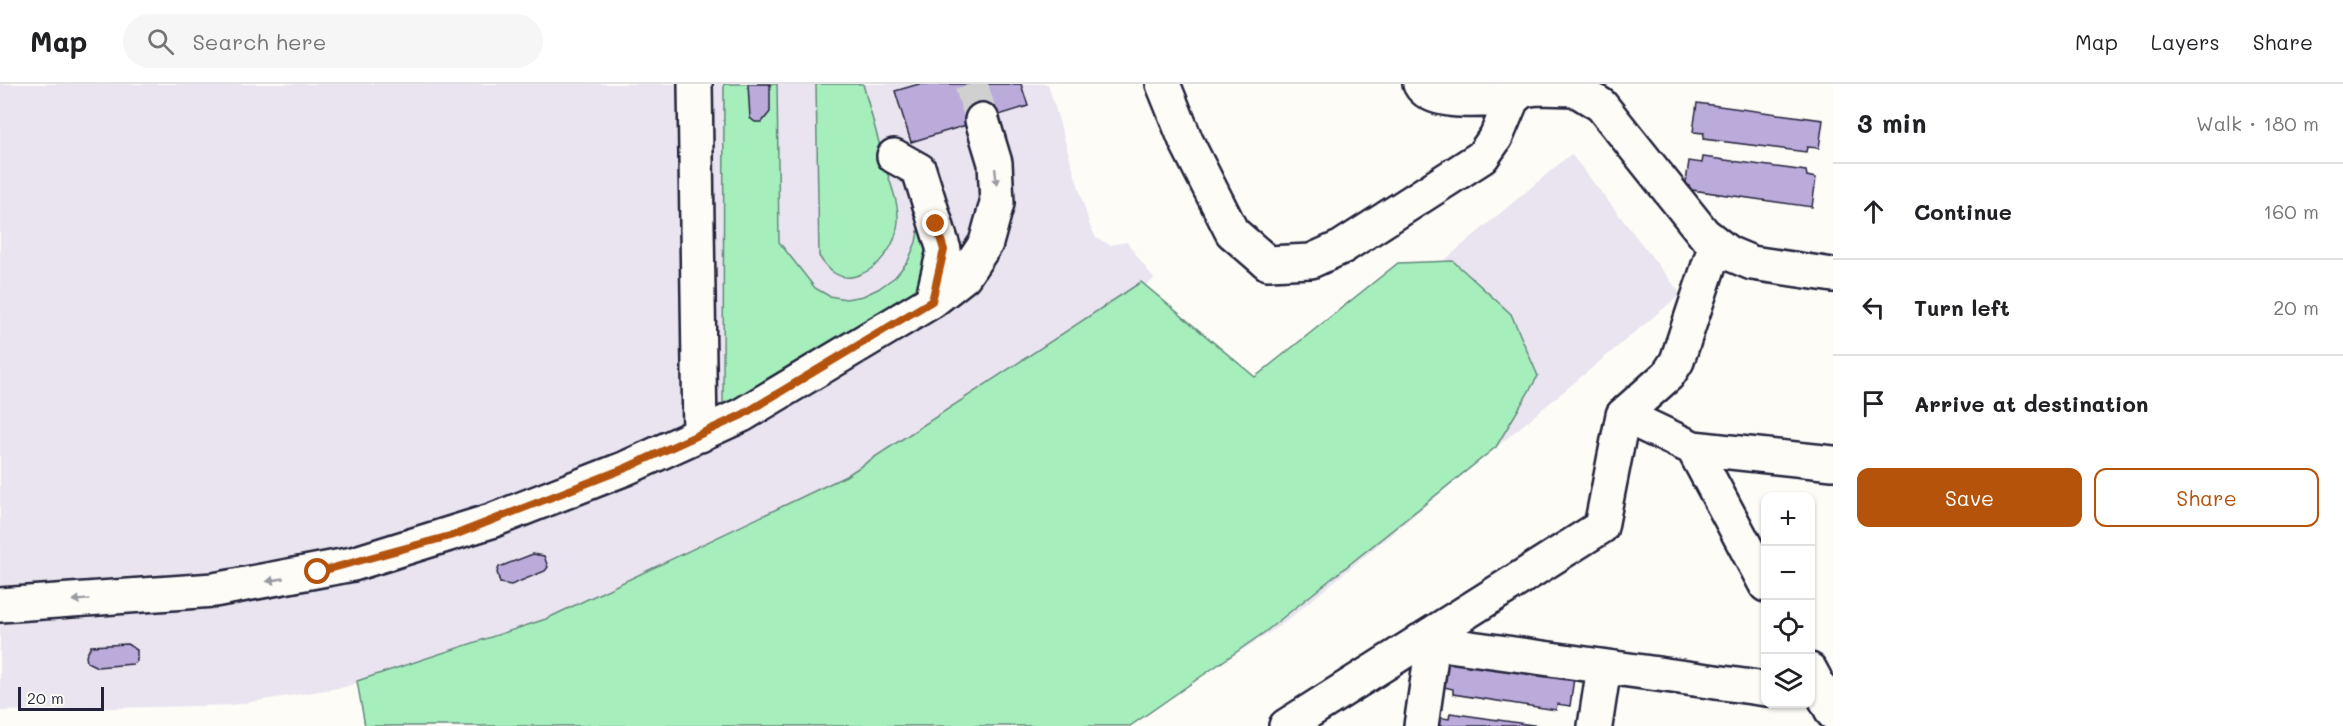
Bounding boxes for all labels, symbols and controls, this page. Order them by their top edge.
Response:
search box [123,14,543,68]
text: Map [30,23,87,59]
icon: search [144,25,177,58]
text: Search here [192,27,326,56]
text: Map [2075,28,2118,55]
text: Layers [2151,28,2220,55]
text: Share [2253,28,2313,55]
text: 3 min [1857,106,1926,140]
text: Walk · 180 m [2196,110,2319,136]
one-way arrow [991,168,1001,187]
icon: ahead [1857,195,1890,228]
text: Continue [1914,197,2012,226]
text: 160 m [2263,198,2319,224]
route end [922,210,948,236]
icon: left [1857,291,1890,324]
text: Turn left [1914,293,2010,322]
text: 20 m [2273,294,2319,320]
icon: arrive [1857,387,1890,420]
text: Arrive at destination [1914,389,2149,418]
button: Save [1857,468,2082,527]
button: Share [2094,468,2319,527]
map controls [1761,492,1815,708]
button: + [1761,492,1815,546]
button: − [1761,546,1815,600]
route start [304,558,330,584]
one-way arrow [265,576,284,585]
one-way arrow [71,595,90,604]
button: locate [1761,600,1815,654]
button: layers [1761,654,1815,708]
scale bar [18,684,104,712]
text: 20 m [27,687,64,708]

